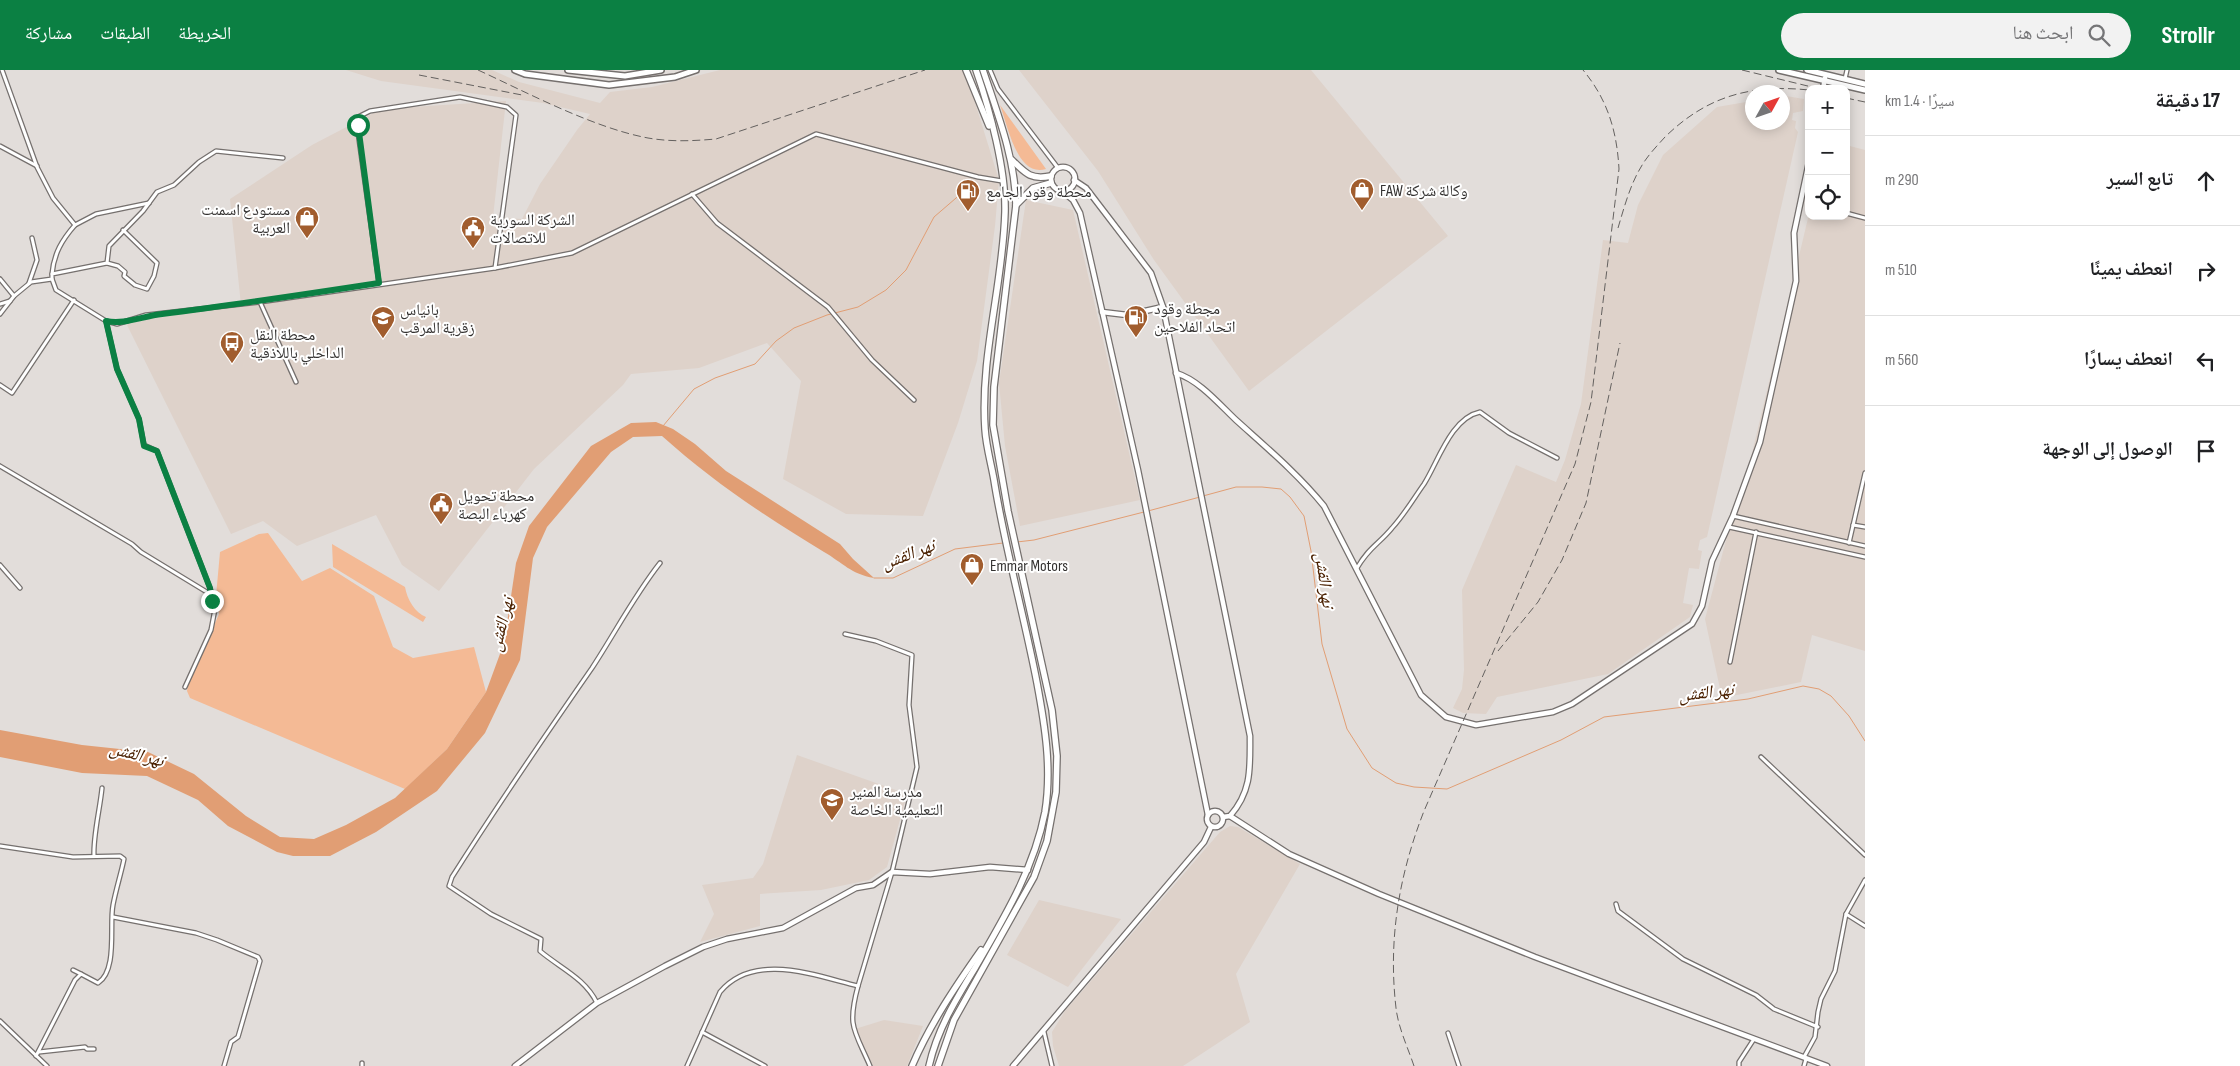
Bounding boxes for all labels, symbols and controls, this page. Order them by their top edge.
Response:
search box [1781,13,2131,58]
icon: search [2085,21,2113,49]
text: Strollr [2161,21,2215,50]
text: ابحث هنا [2013,22,2073,45]
text: مشاركة [25,23,72,44]
text: الطبقات [100,23,150,44]
text: الخريطة [178,23,231,44]
north arrow [1745,85,1790,130]
map controls [1805,85,1850,220]
button: + [1805,85,1850,130]
text: 17 دقيقة [2155,88,2220,113]
text: سيرًا · 1.4 km [1885,92,1955,111]
route start [347,114,370,137]
button: − [1805,130,1850,175]
icon: ahead [2192,167,2220,195]
text: تابع السير [2107,168,2173,191]
text: 290 m [1885,171,1919,190]
button: locate [1805,175,1850,220]
shop icon: FAW وكالة شركة [1349,177,1375,211]
fuel station icon: محطة وقود الجامع [955,178,981,212]
place label: FAW وكالة شركة [1380,182,1468,201]
place label: محطة وقود الجامع [986,183,1092,202]
place label: مستودع اسمنت العربية [201,201,290,238]
shop icon: مستودع اسمنت العربية [294,205,320,239]
place label: الشركة السورية للاتصالات [490,211,575,248]
public building icon: الشركة السورية للاتصالات [460,215,486,249]
icon: right [2192,257,2220,285]
text: انعطف يمينًا [2089,258,2173,281]
text: 510 m [1885,261,1917,280]
place label: مجطة وقود اتحاد الفلاحين [1154,300,1236,337]
place label: بانياس زقرية المرقب [400,301,475,338]
fuel station icon: مجطة وقود اتحاد الفلاحين [1123,304,1149,338]
school or university icon: بانياس زقرية المرقب [370,305,396,339]
place label: محطة النقل الداخلي باللاذقية [250,326,344,365]
bus stop icon: محطة النقل الداخلي باللاذقية [219,330,245,364]
icon: left [2192,347,2220,375]
text: انعطف يسارًا [2084,348,2173,371]
text: 560 m [1885,351,1918,370]
icon: arrive [2192,437,2220,465]
text: الوصول إلى الوجهة [2042,438,2173,461]
place label: محطة تحويل كهرباء البصة [458,487,534,524]
public building icon: محطة تحويل كهرباء البصة [428,491,454,525]
water label: نهر القش [879,534,941,574]
water label: نهر القش [1310,551,1339,612]
shop icon: Emmar Motors [959,552,985,586]
place label: Emmar Motors [990,557,1068,576]
route end [201,590,224,613]
water label: نهر القش [485,592,519,653]
water label: نهر القش [1677,678,1738,706]
water label: نهر القش [108,738,169,772]
place label: مدرسة المنير التعليمية الخاصة [849,783,943,820]
school or university icon: مدرسة المنير التعليمية الخاصة [819,787,845,821]

